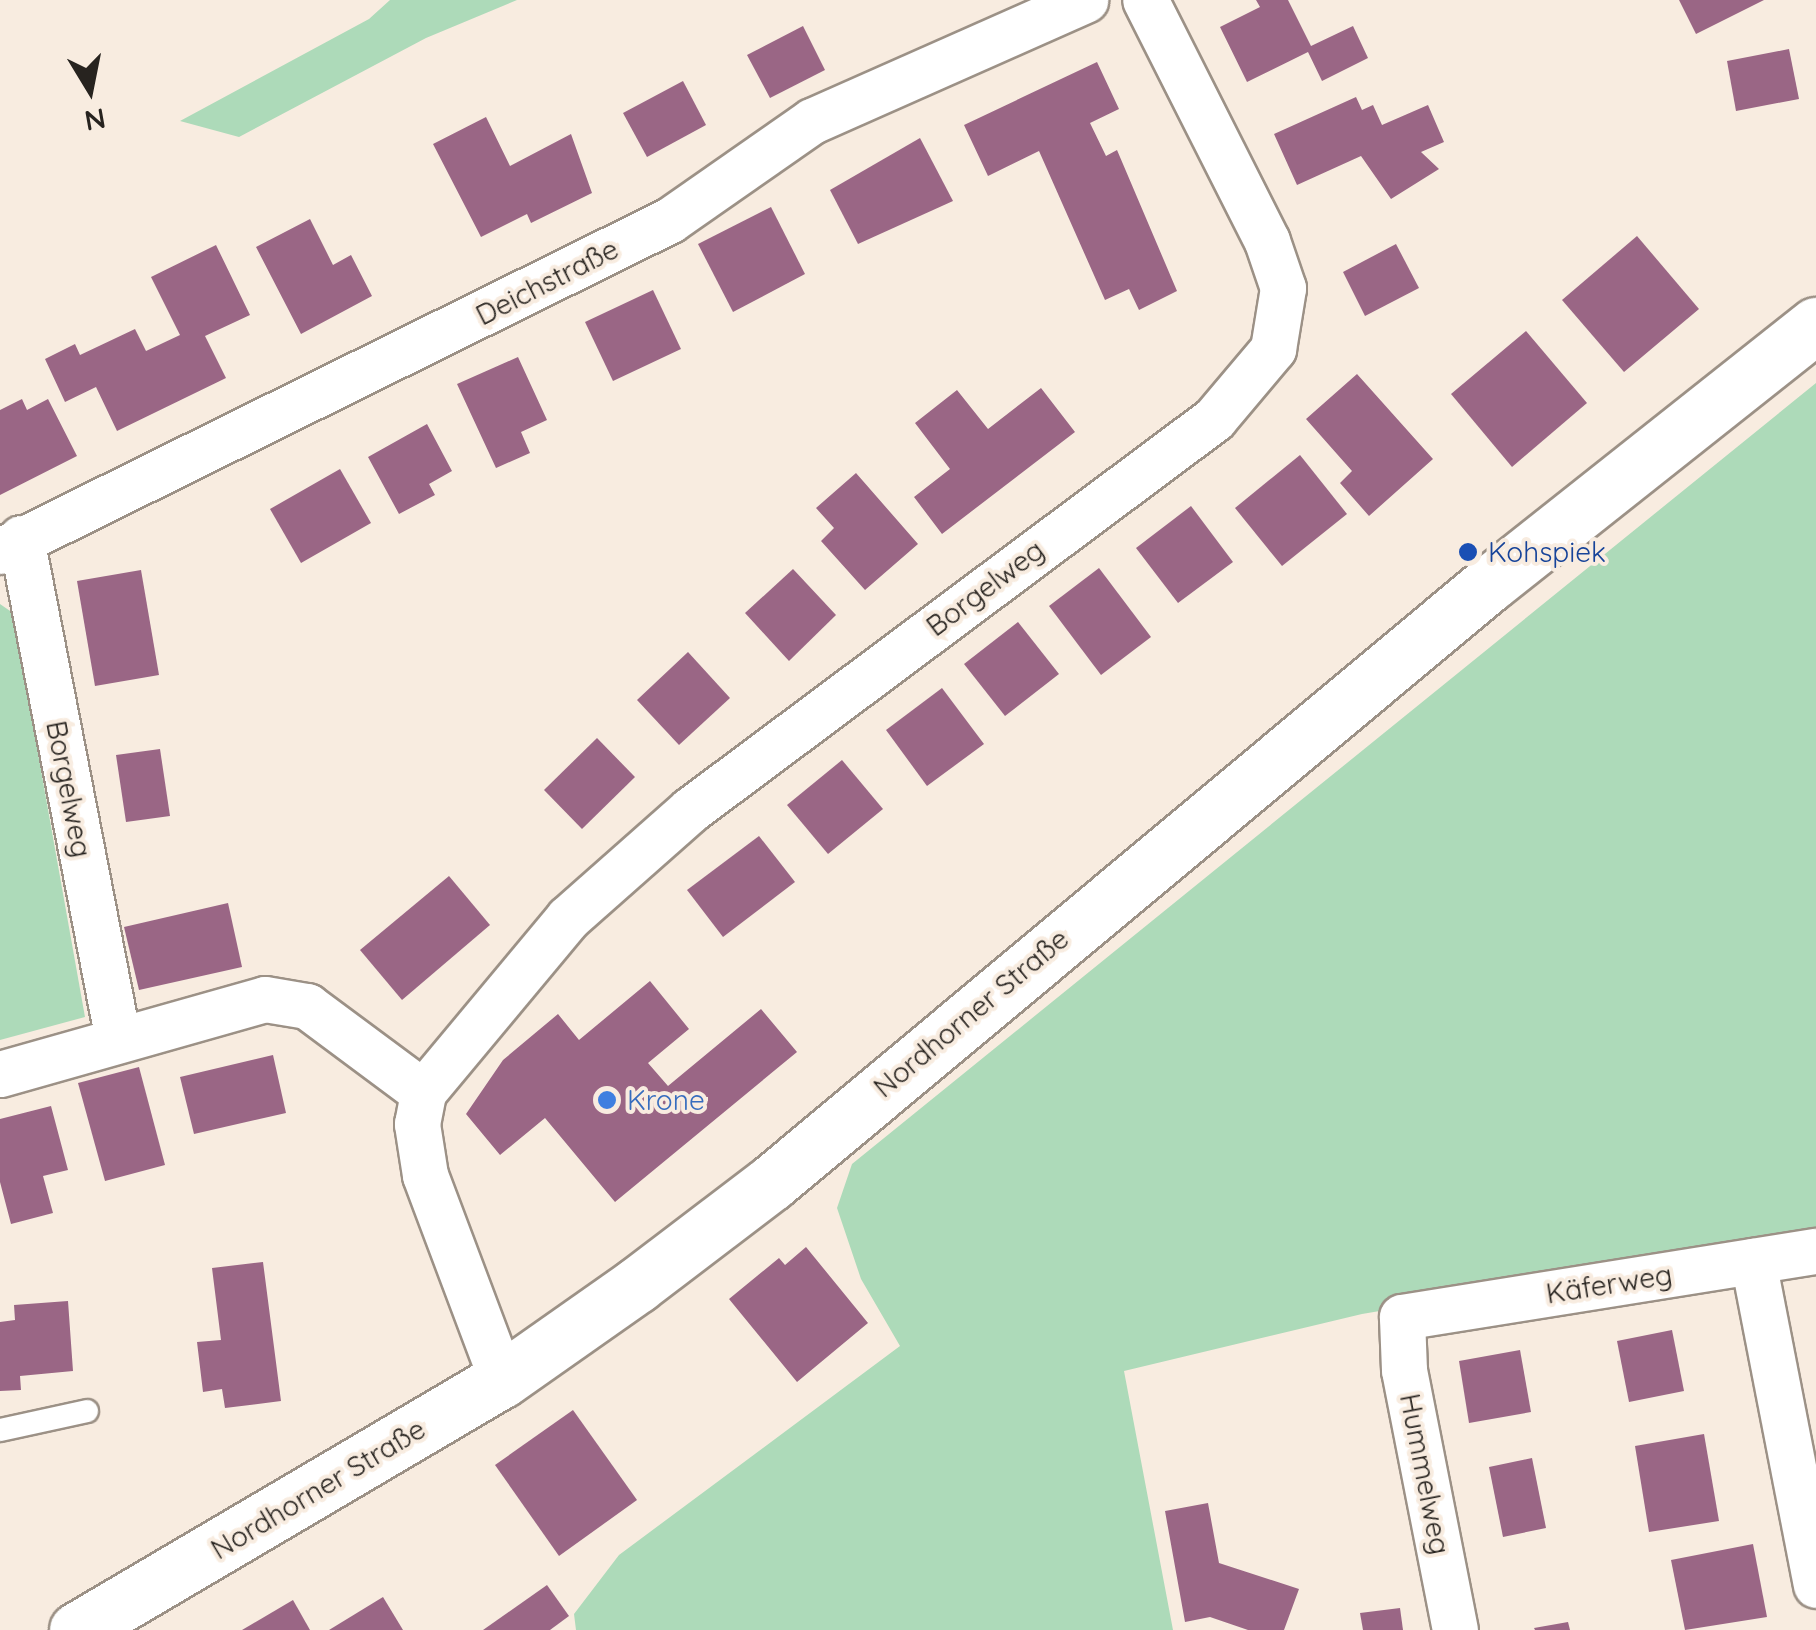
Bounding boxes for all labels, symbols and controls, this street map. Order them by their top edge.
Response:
north arrow [40,40,140,140]
text: N [82,101,108,139]
street label: Deichstraße [470,232,624,332]
street label: Borgelweg [920,533,1050,643]
place label: Kohspiek [1488,535,1606,569]
marker: Kohspiek [1457,541,1479,563]
street label: Borgelweg [39,718,99,860]
street label: Nordhorner Straße [867,922,1075,1104]
place label: Krone [627,1083,705,1117]
marker: Krone [596,1089,618,1111]
street label: Käferweg [1544,1257,1674,1311]
street label: Hummelweg [1393,1391,1457,1557]
street label: Nordhorner Straße [205,1412,431,1566]

